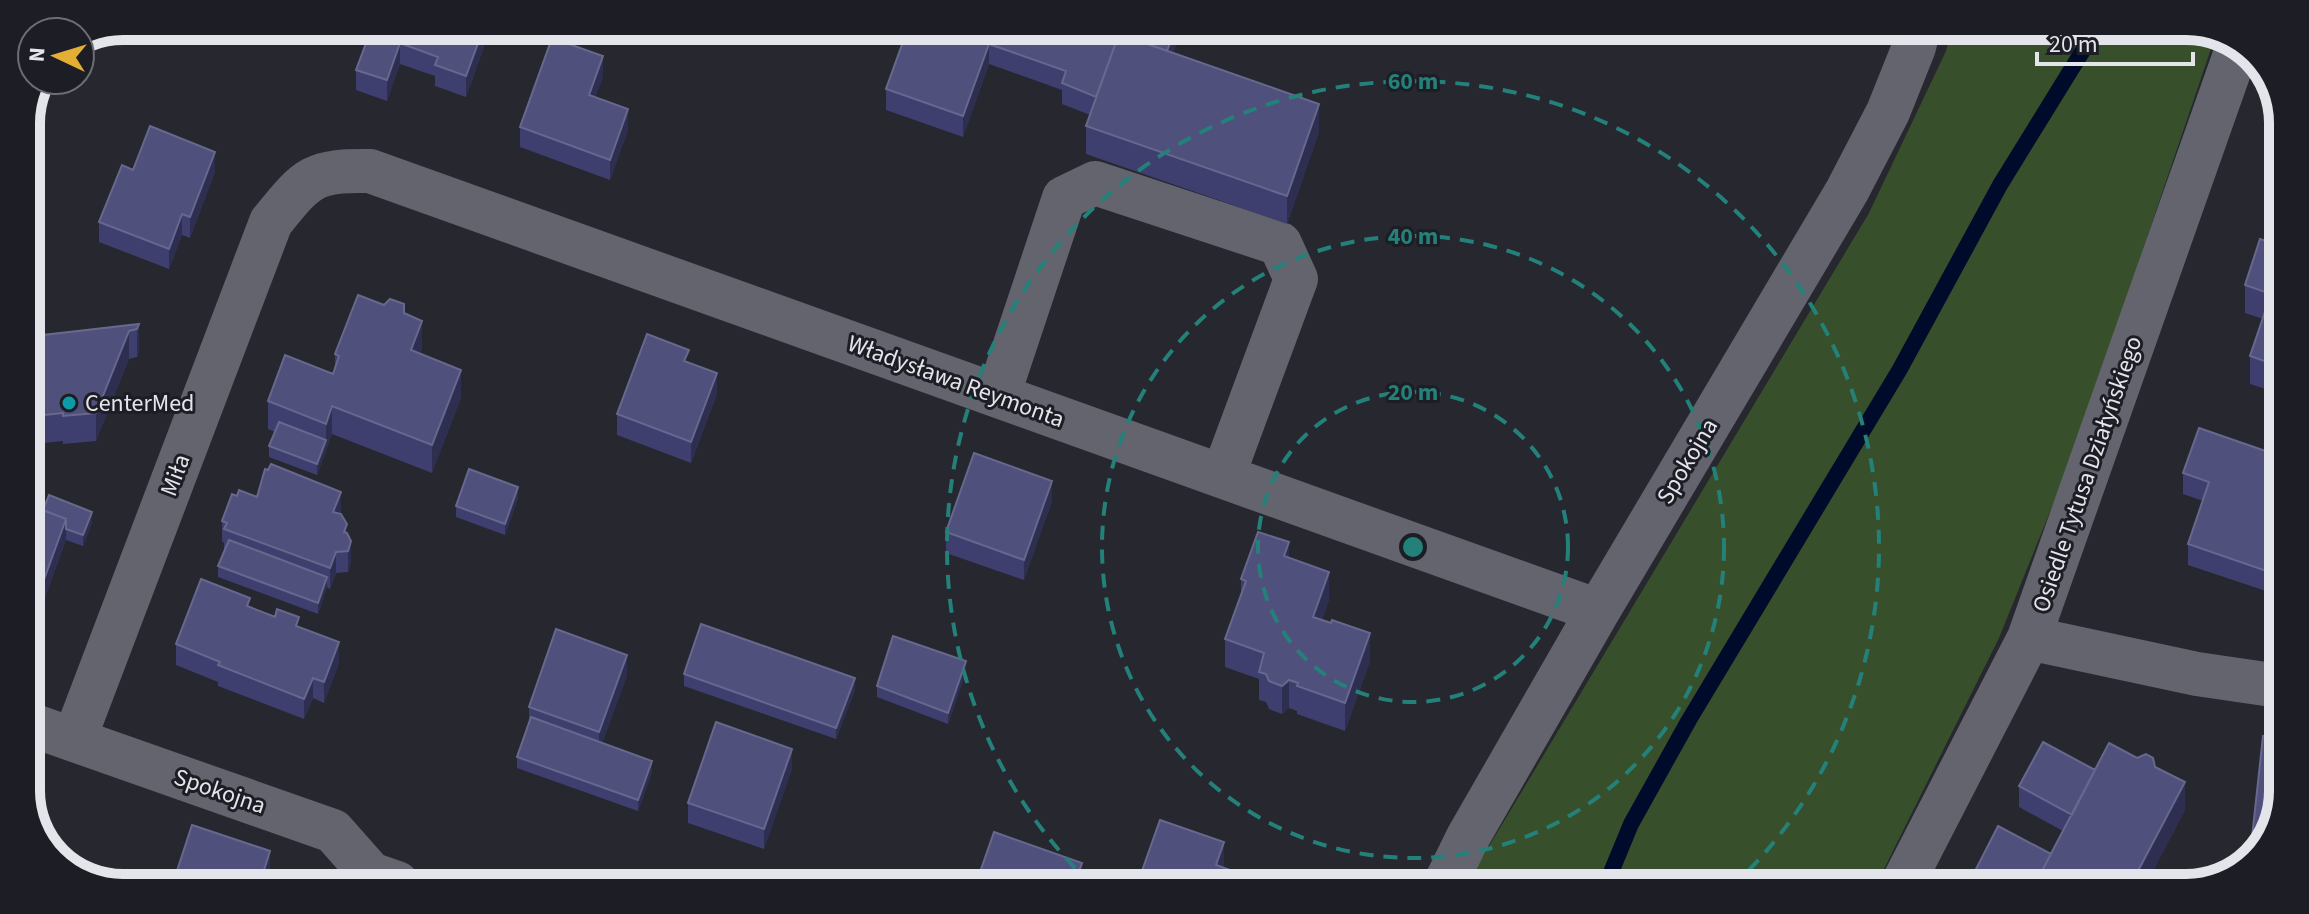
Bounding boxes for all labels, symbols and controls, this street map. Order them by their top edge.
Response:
north arrow [16,16,96,96]
scale bar [2037,16,2193,66]
text: 20 m [2049,27,2098,62]
text: N [21,46,54,63]
text: 60 m [1388,64,1438,99]
text: 40 m [1388,219,1438,254]
street label: Władysława Reymonta [843,326,1069,437]
street label: Osiedle Tytusa Działyńskiego [2024,331,2151,617]
text: 20 m [1388,375,1438,410]
place label: CenterMed [85,386,194,421]
marker: CenterMed [60,394,78,412]
street label: Spokojna [1648,412,1727,511]
street label: Miła [151,449,199,501]
centre of rings [1399,533,1427,561]
street label: Spokojna [169,760,270,823]

